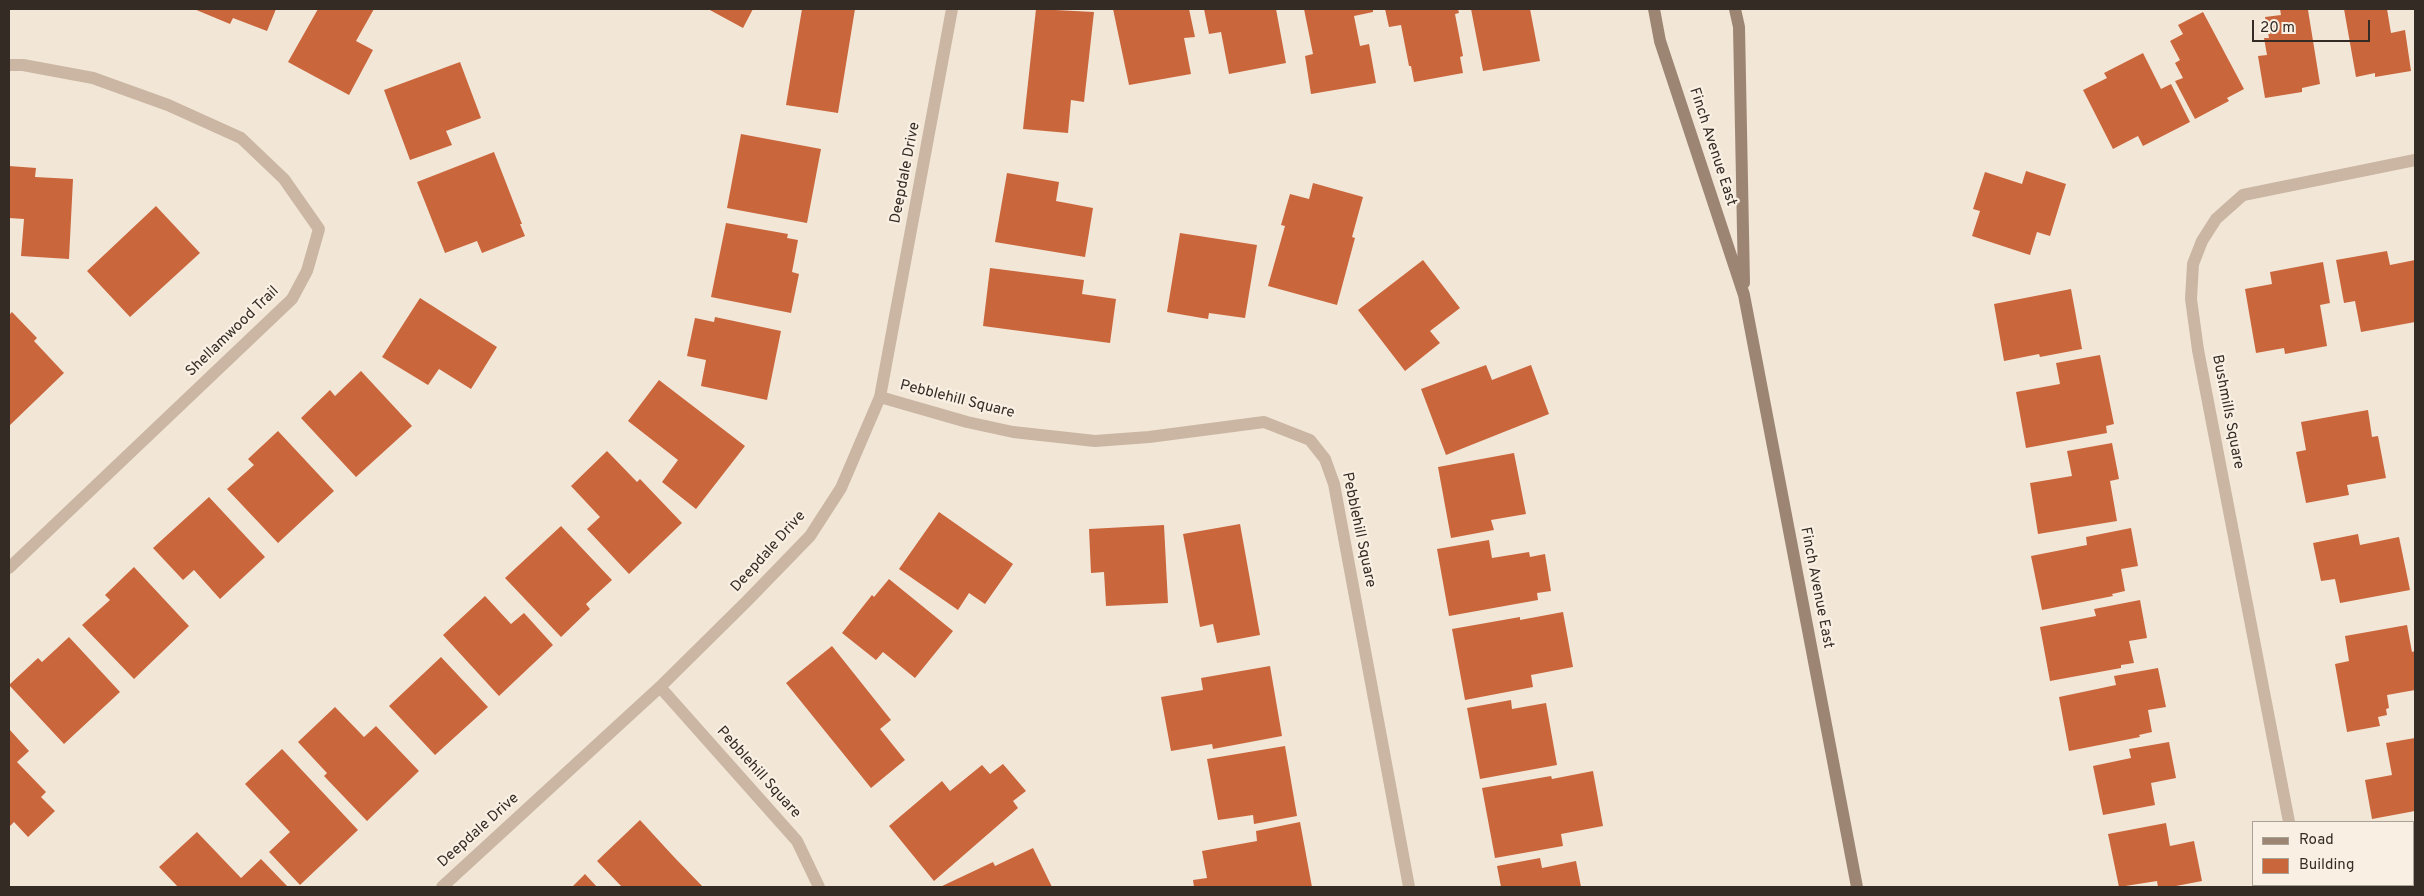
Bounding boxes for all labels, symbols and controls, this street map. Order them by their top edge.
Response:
scale bar [2254,10,2372,42]
text: 20 m [2260,19,2295,38]
street label: Finch Avenue East [1684,86,1740,208]
street label: Deepdale Drive [887,121,925,225]
street label: Shellamwood Trail [183,283,283,381]
street label: Bushmills Square [2207,353,2247,471]
street label: Pebblehill Square [898,377,1016,423]
street label: Pebblehill Square [1337,471,1379,589]
street label: Deepdale Drive [728,508,810,596]
street label: Finch Avenue East [1795,526,1837,650]
street label: Pebblehill Square [712,723,804,823]
street label: Deepdale Drive [435,790,523,872]
legend [2252,821,2414,886]
text: Road [2299,831,2334,850]
text: Building [2299,856,2354,875]

